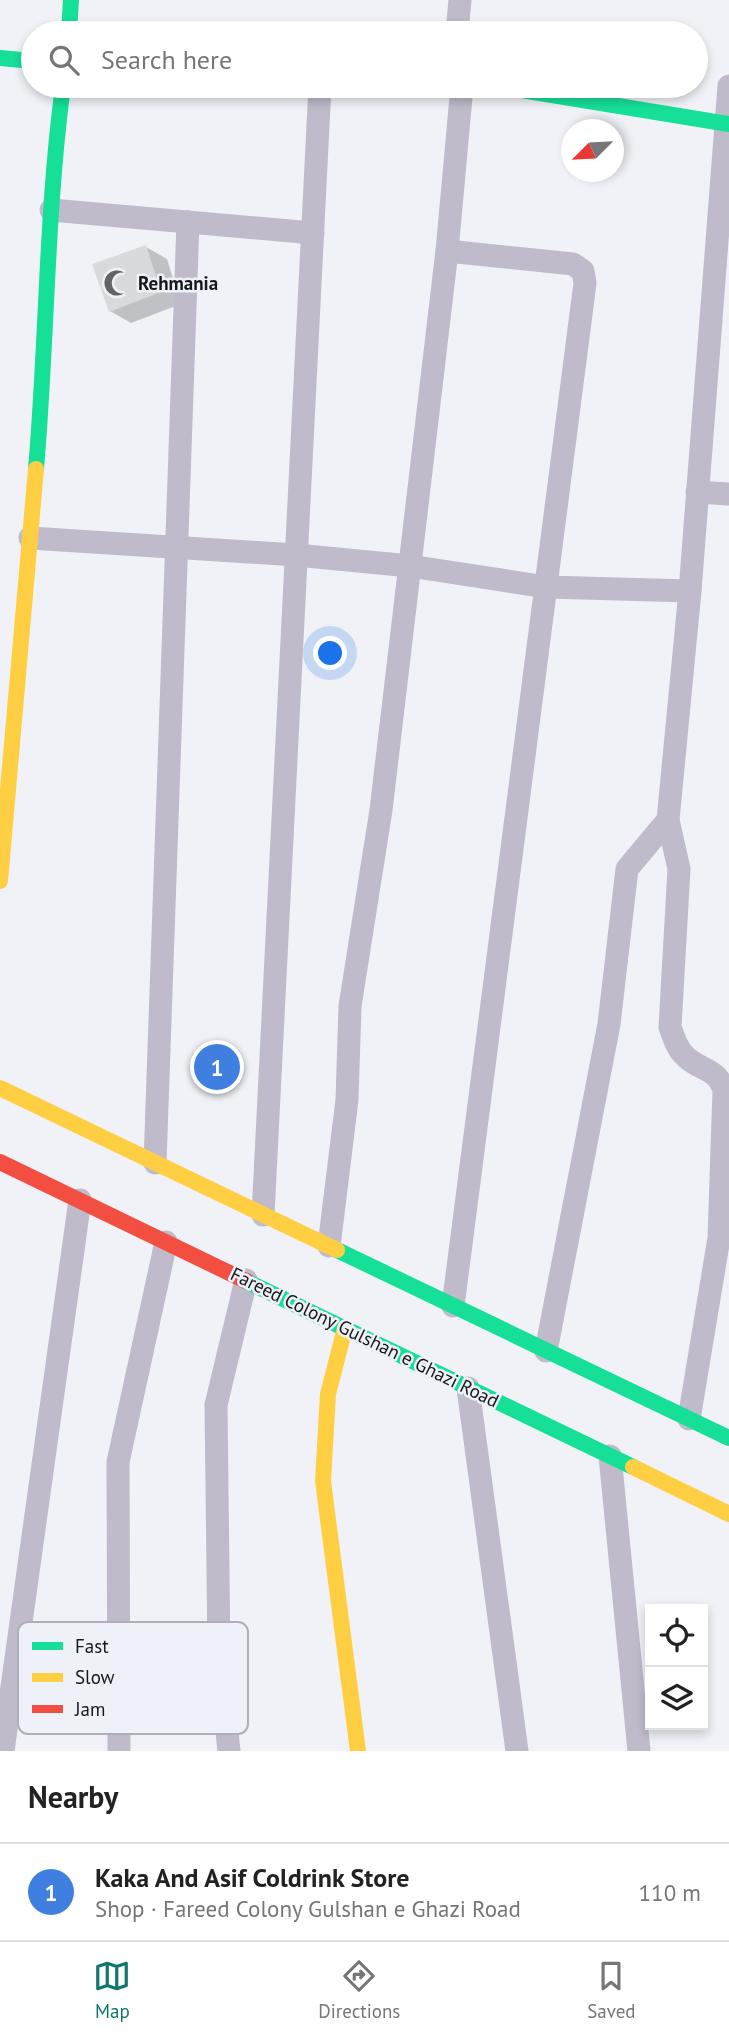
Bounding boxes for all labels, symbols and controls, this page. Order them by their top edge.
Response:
search box [21,21,708,98]
icon: search [45,41,83,79]
text: Search here [101,43,232,76]
north arrow [561,119,624,182]
mosque icon: Rehmania [102,268,132,298]
place label: Rehmania [138,271,218,295]
your location [313,636,347,670]
pin: 1 [194,1041,240,1093]
street label: Fareed Colony Gulshan e Ghazi Road [227,1261,503,1413]
map controls [645,1604,708,1730]
button: locate [645,1604,708,1667]
legend [18,1622,248,1734]
text: Fast [75,1634,109,1658]
text: Slow [75,1665,115,1689]
button: layers [645,1667,708,1730]
text: Jam [74,1697,105,1721]
text: Nearby [28,1777,118,1816]
text: Kaka And Asif Coldrink Store [95,1861,410,1894]
text: 1 [44,1878,58,1907]
text: 110 m [639,1878,701,1907]
text: Shop · Fareed Colony Gulshan e Ghazi Road [95,1894,521,1923]
tab: Map [93,1957,131,2023]
tab: Directions [318,1957,400,2023]
tab: Saved [587,1957,636,2023]

